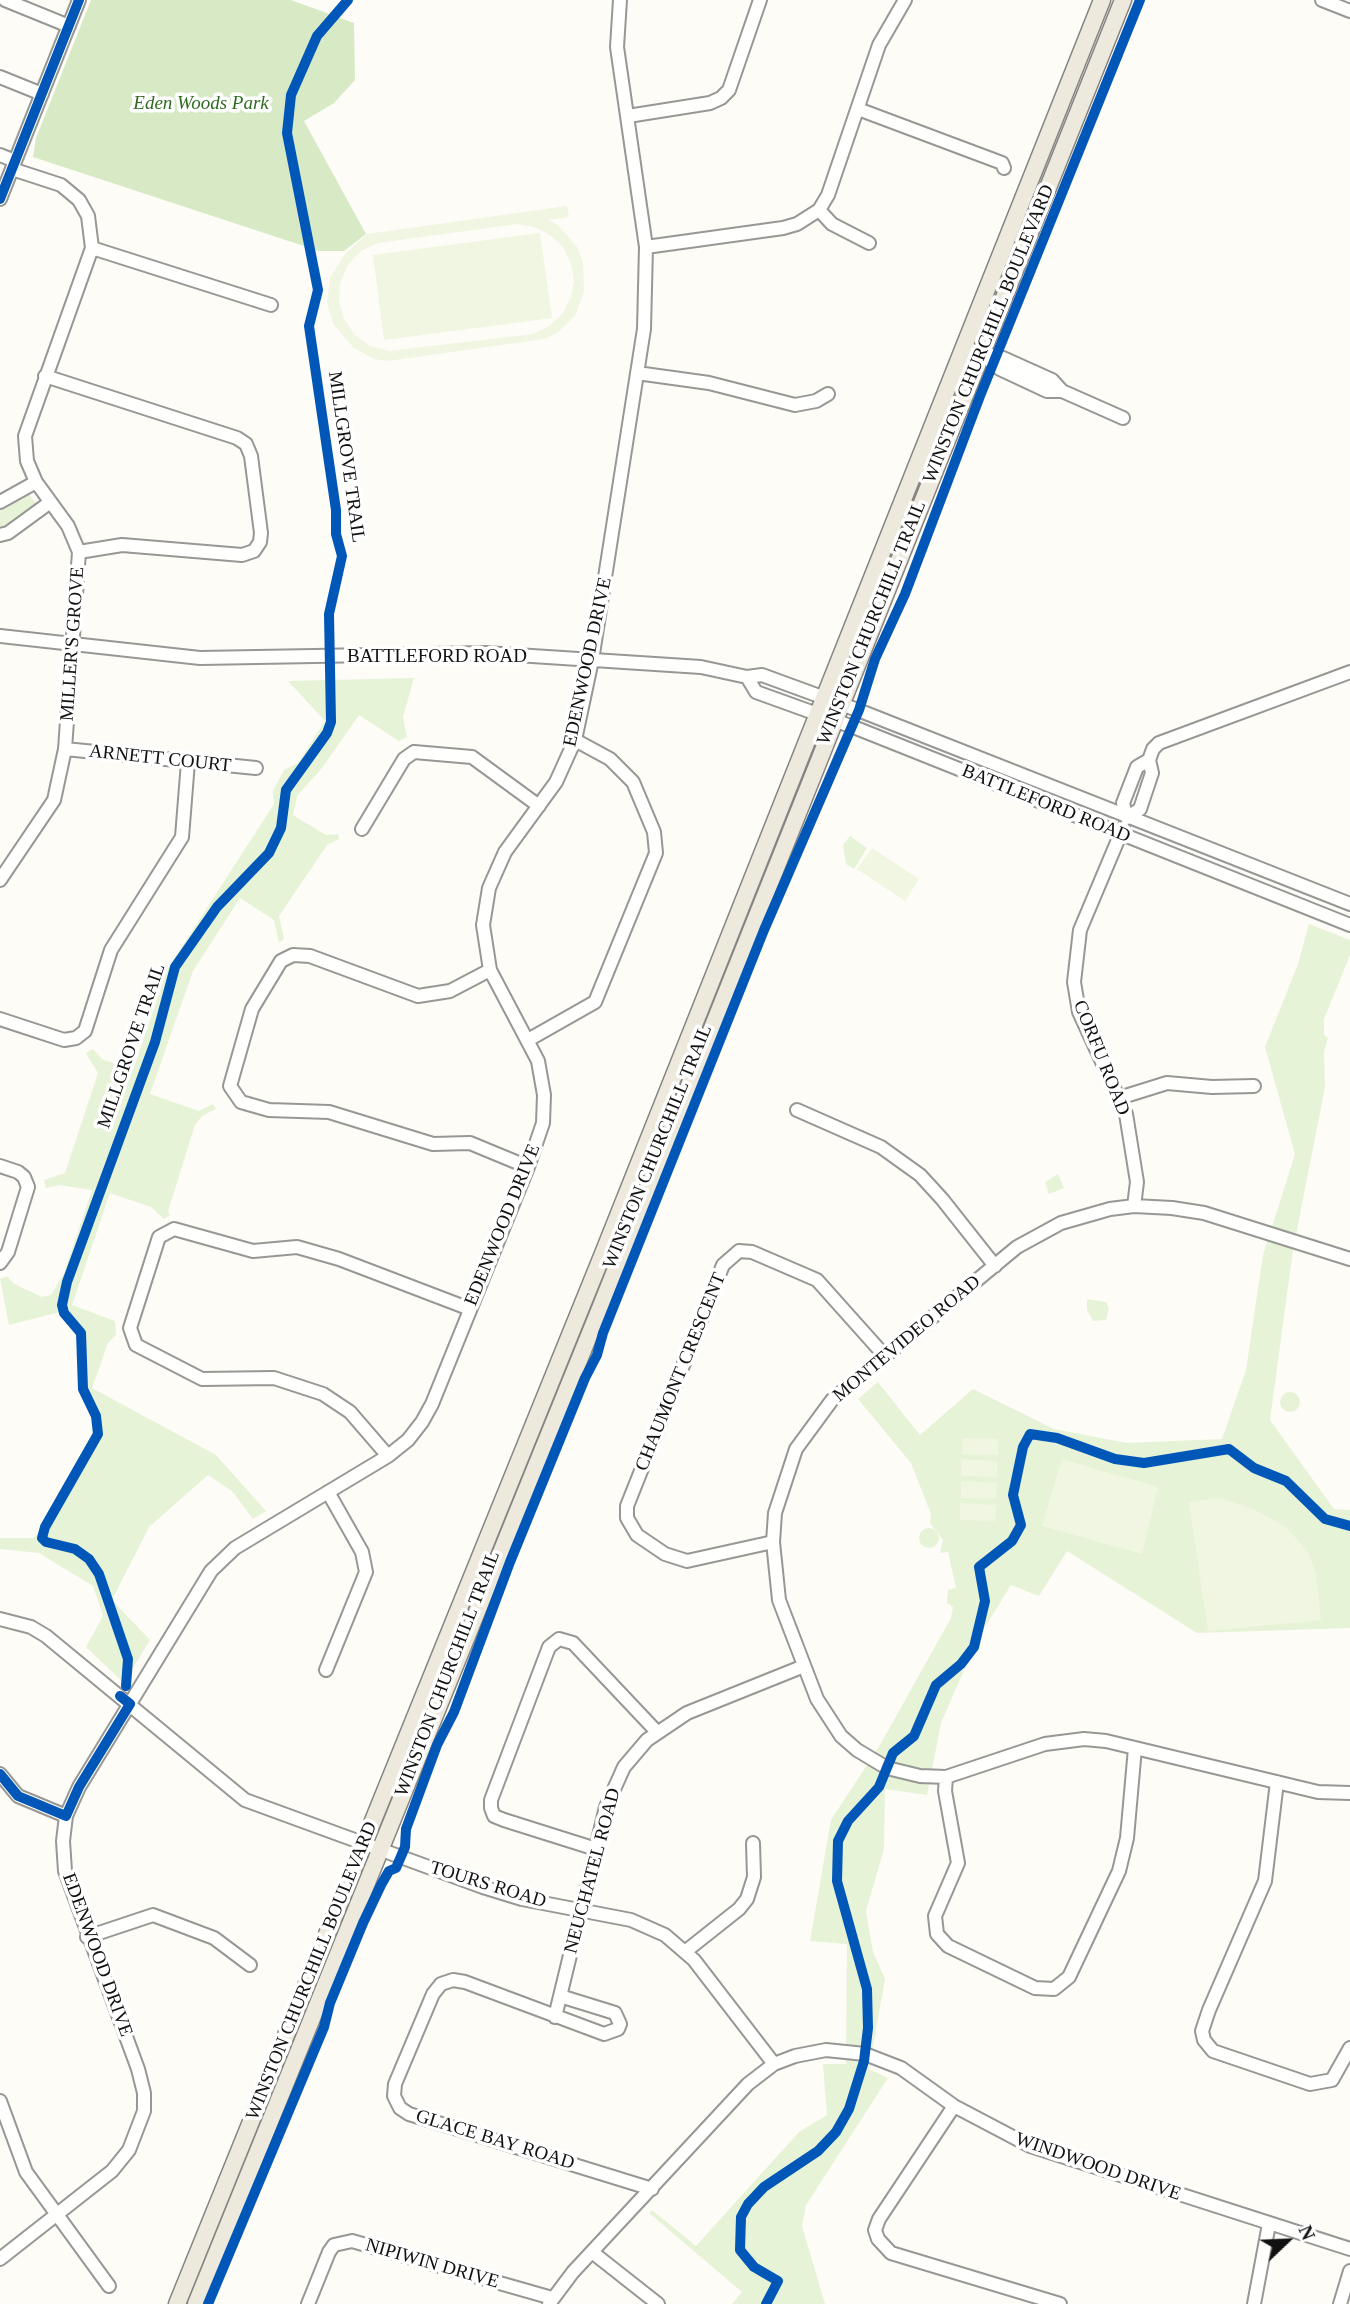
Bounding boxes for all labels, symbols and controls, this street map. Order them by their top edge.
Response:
park label: Eden Woods Park [133,93,269,115]
street label: WINSTON CHURCHILL BOULEVARD [918,181,1060,487]
street label: MILLGROVE TRAIL [323,370,369,544]
street label: WINSTON CHURCHILL TRAIL [812,498,932,748]
street label: MILLER'S GROVE [56,566,90,722]
street label: EDENWOOD DRIVE [559,575,617,749]
street label: BATTLEFORD ROAD [347,646,527,668]
street label: ARNETT COURT [88,740,232,778]
street label: BATTLEFORD ROAD [958,760,1134,848]
street label: MILLGROVE TRAIL [93,961,171,1131]
street label: CORFU ROAD [1068,997,1134,1119]
street label: WINSTON CHURCHILL TRAIL [598,1022,718,1272]
street label: EDENWOOD DRIVE [460,1141,546,1309]
street label: CHAUMONT CRESCENT [631,1270,731,1474]
street label: MONTEVIDEO ROAD [829,1271,985,1407]
street label: WINSTON CHURCHILL TRAIL [391,1548,505,1800]
street label: NEUCHATEL ROAD [560,1786,626,1956]
street label: WINSTON CHURCHILL BOULEVARD [241,1818,383,2124]
street label: TOURS ROAD [427,1856,549,1914]
street label: EDENWOOD DRIVE [57,1870,137,2040]
street label: GLACE BAY ROAD [413,2105,577,2175]
street label: WINDWOOD DRIVE [1012,2128,1184,2206]
north arrow [1252,2206,1322,2276]
text: N [1294,2222,1319,2243]
street label: NIPIWIN DRIVE [363,2234,501,2294]

